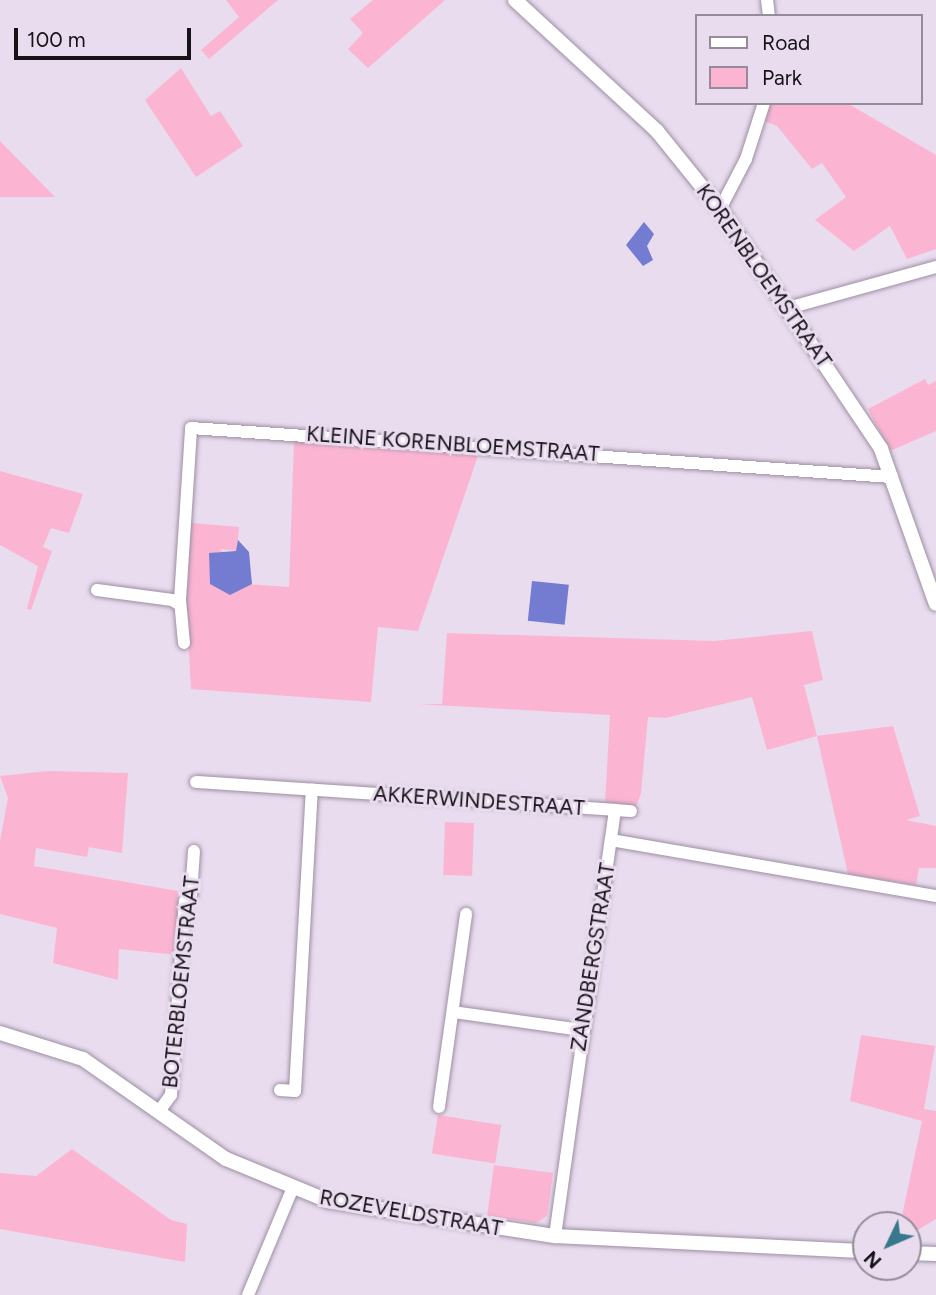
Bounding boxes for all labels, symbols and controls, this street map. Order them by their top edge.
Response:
scale bar [18,14,194,58]
legend [694,14,922,105]
text: 100 m [27,27,86,52]
text: Road [762,30,810,55]
text: Park [762,65,802,90]
street label: KORENBLOEMSTRAAT [691,179,837,373]
street label: KLEINE KORENBLOEMSTRAAT [306,421,600,467]
street label: AKKERWINDESTRAAT [372,781,586,821]
street label: ZANDBERGSTRAAT [566,861,620,1053]
street label: BOTERBLOEMSTRAAT [157,875,205,1089]
street label: ROZEVELDSTRAAT [318,1185,504,1241]
north arrow [852,1211,922,1281]
text: N [860,1246,886,1273]

